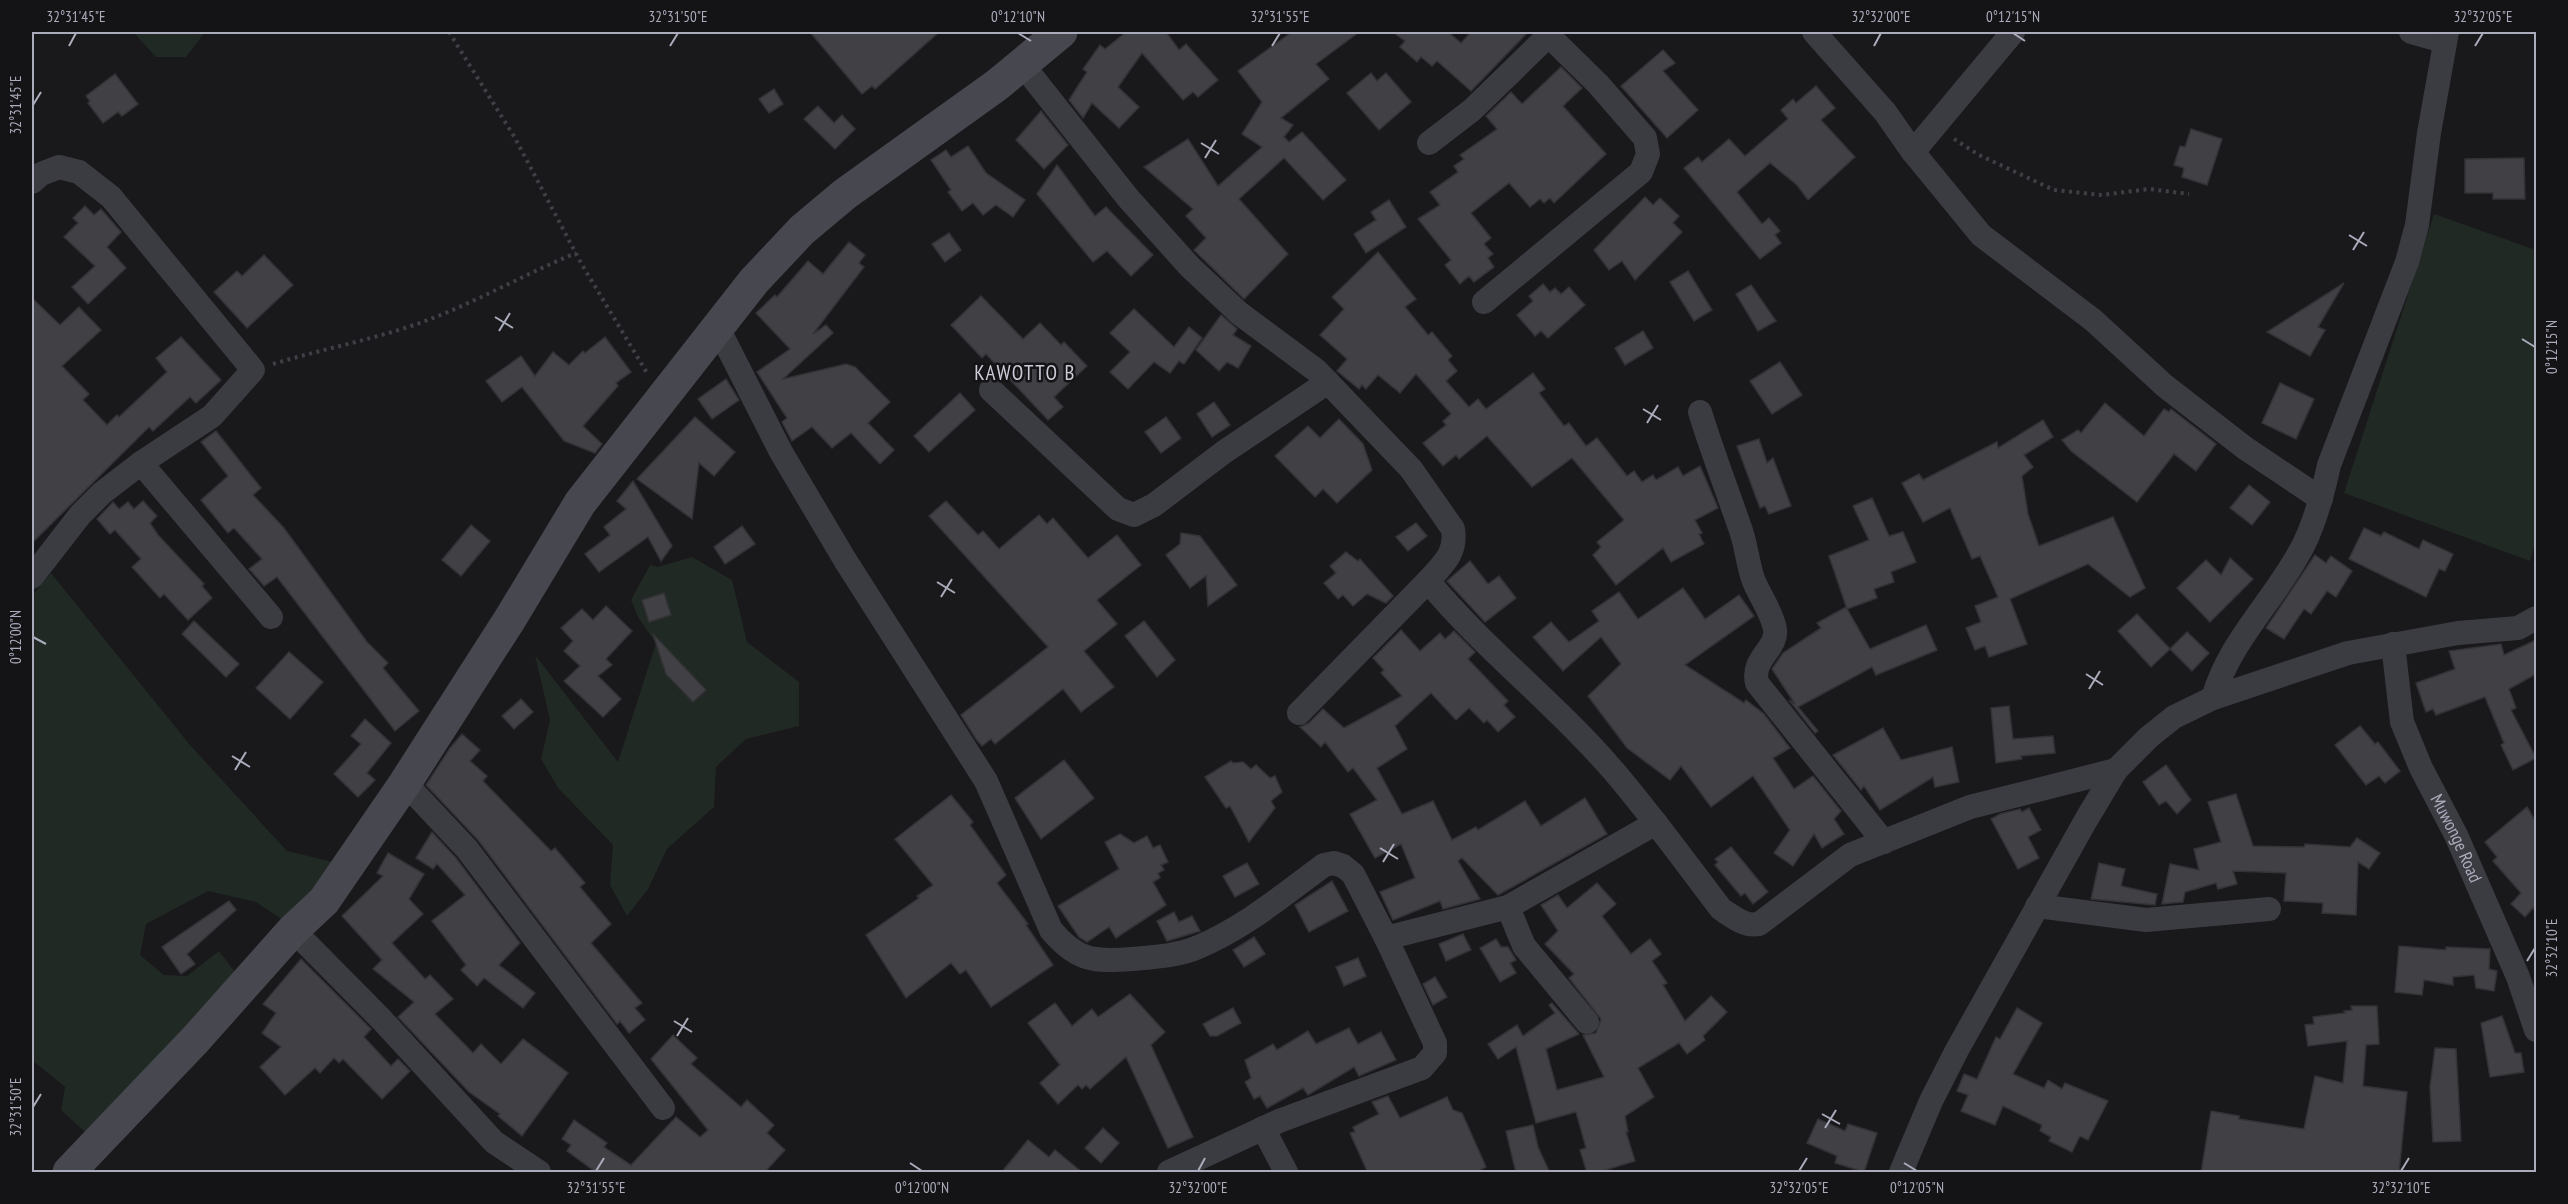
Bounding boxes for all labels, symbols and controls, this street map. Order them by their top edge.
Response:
text: 32°31'45"E [46,7,106,26]
text: 32°31'50"E [648,7,708,26]
text: 0°12'10"N [991,7,1045,26]
text: 32°31'55"E [1250,7,1310,26]
text: 32°32'00"E [1851,7,1911,26]
text: 0°12'15"N [1986,7,2040,26]
text: 32°32'05"E [2453,7,2513,26]
text: 32°31'45"E [6,75,25,135]
text: 0°12'15"N [2542,320,2561,374]
district label: KAWOTTO B [974,359,1076,386]
text: 0°12'00"N [6,610,25,664]
street label: Muwonge Road [2426,790,2487,886]
text: 32°32'10"E [2542,918,2561,978]
text: 32°31'50"E [6,1077,25,1137]
text: 32°31'55"E [566,1178,626,1197]
text: 0°12'00"N [895,1178,949,1197]
text: 32°32'00"E [1168,1178,1228,1197]
text: 32°32'05"E [1769,1178,1829,1197]
text: 0°12'05"N [1890,1178,1944,1197]
text: 32°32'10"E [2371,1178,2431,1197]

